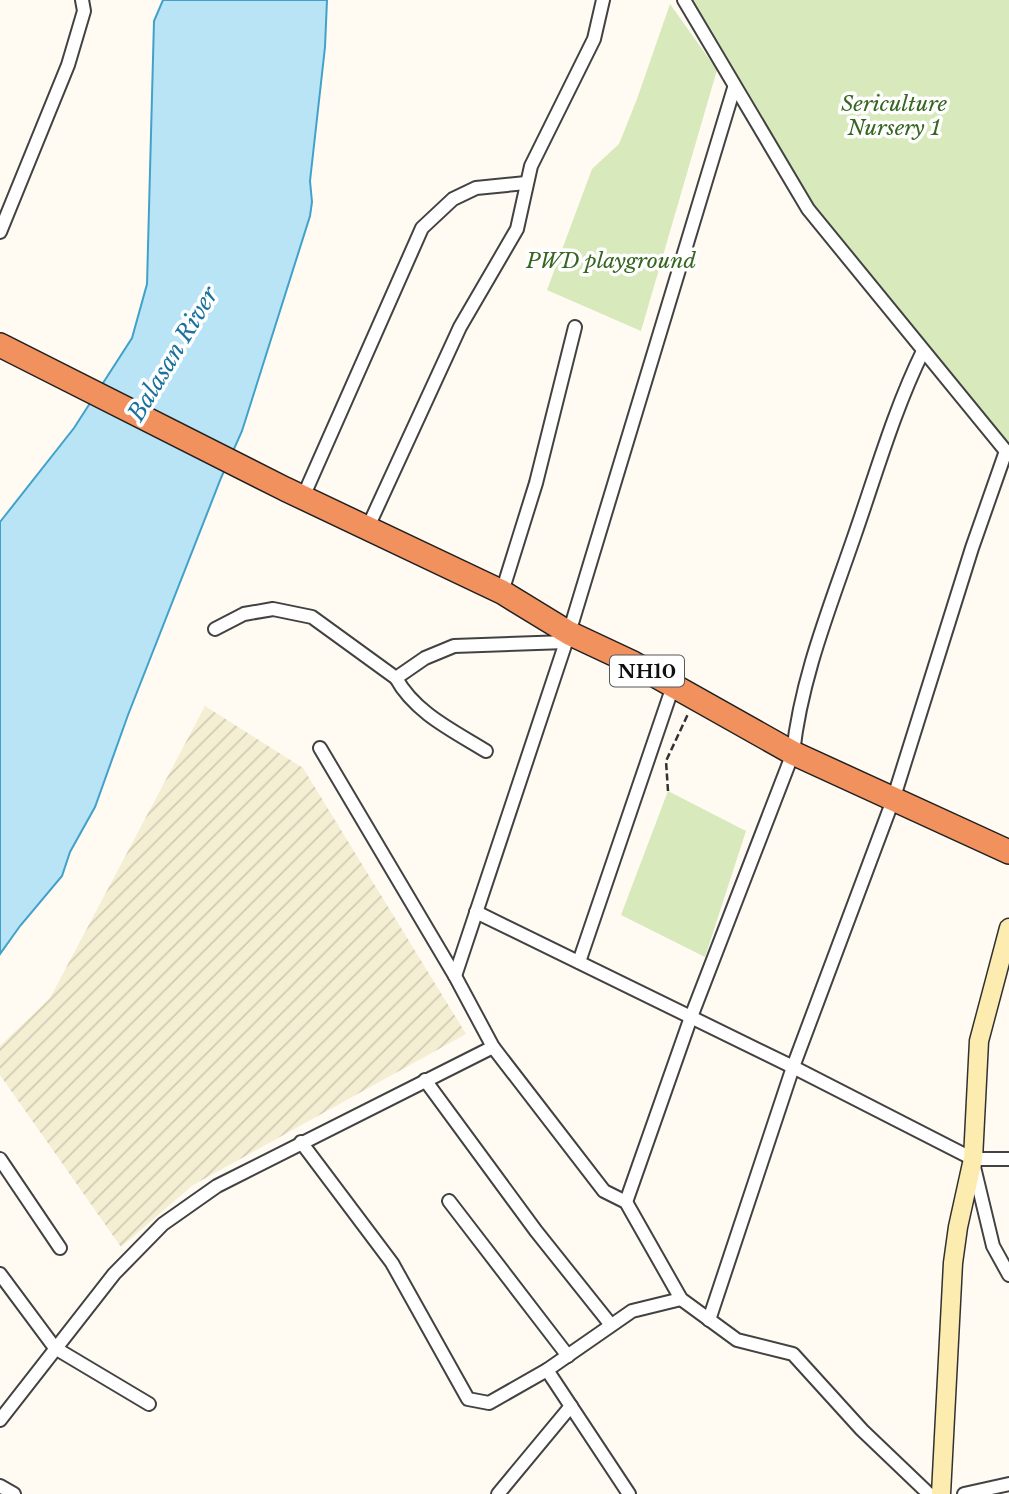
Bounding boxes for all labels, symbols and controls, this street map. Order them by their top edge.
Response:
park label: Sericulture Nursery 1 [841,91,948,141]
park label: PWD playground [525,248,696,274]
water label: Balasan River [121,281,225,427]
road number: NH10 [610,656,684,686]

